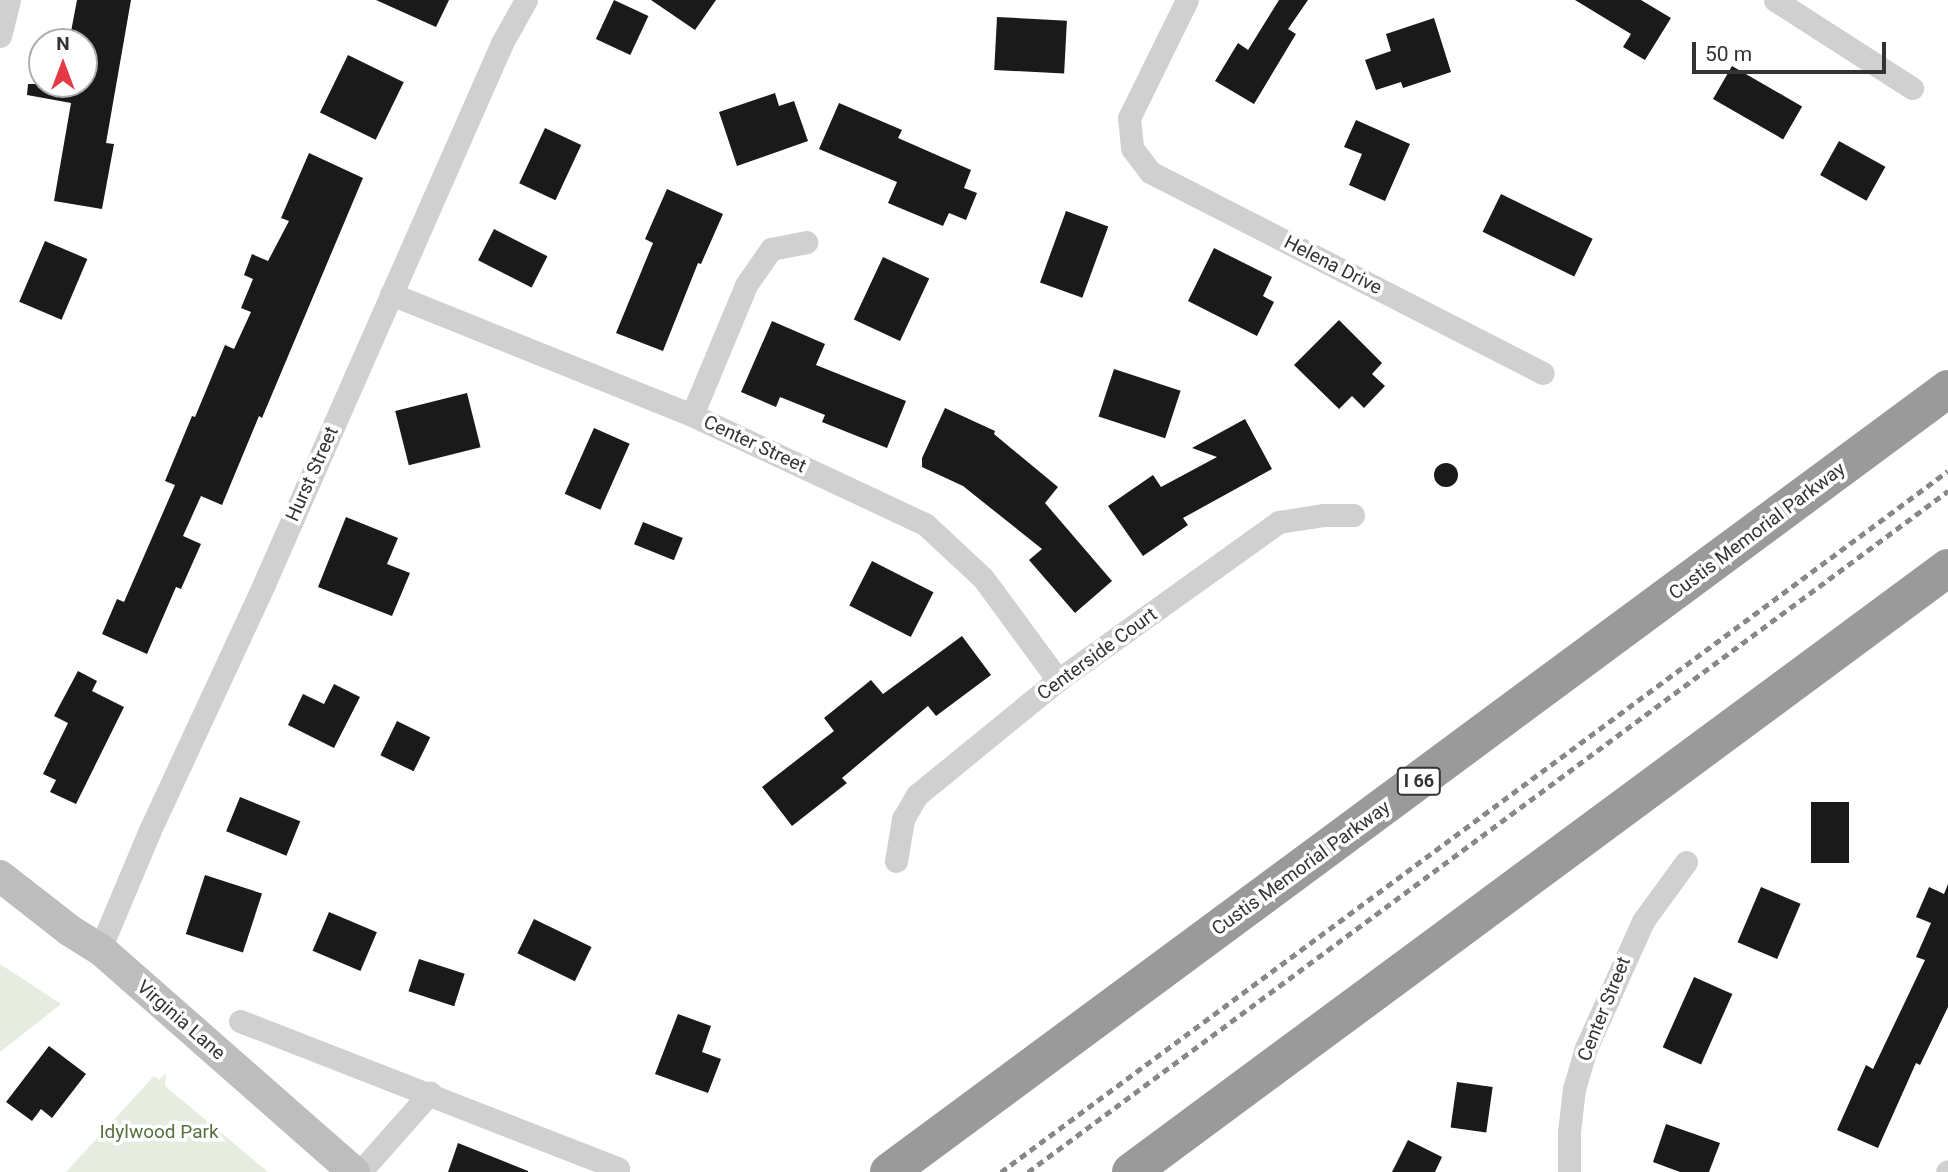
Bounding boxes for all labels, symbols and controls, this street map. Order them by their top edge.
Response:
north arrow [28,28,98,98]
scale bar [1696,28,1890,72]
text: N [56,32,70,55]
text: 50 m [1705,42,1752,66]
street label: Helena Drive [1280,231,1386,299]
street label: Center Street [700,410,810,478]
street label: Hurst Street [281,423,343,525]
street label: Custis Memorial Parkway [1664,457,1850,605]
street label: Centerside Court [1033,603,1161,705]
road number: I 66 [1396,766,1442,796]
street label: Custis Memorial Parkway [1207,796,1395,940]
street label: Center Street [1573,954,1635,1064]
street label: Virginia Lane [132,975,230,1065]
park label: Idylwood Park [99,1121,219,1143]

